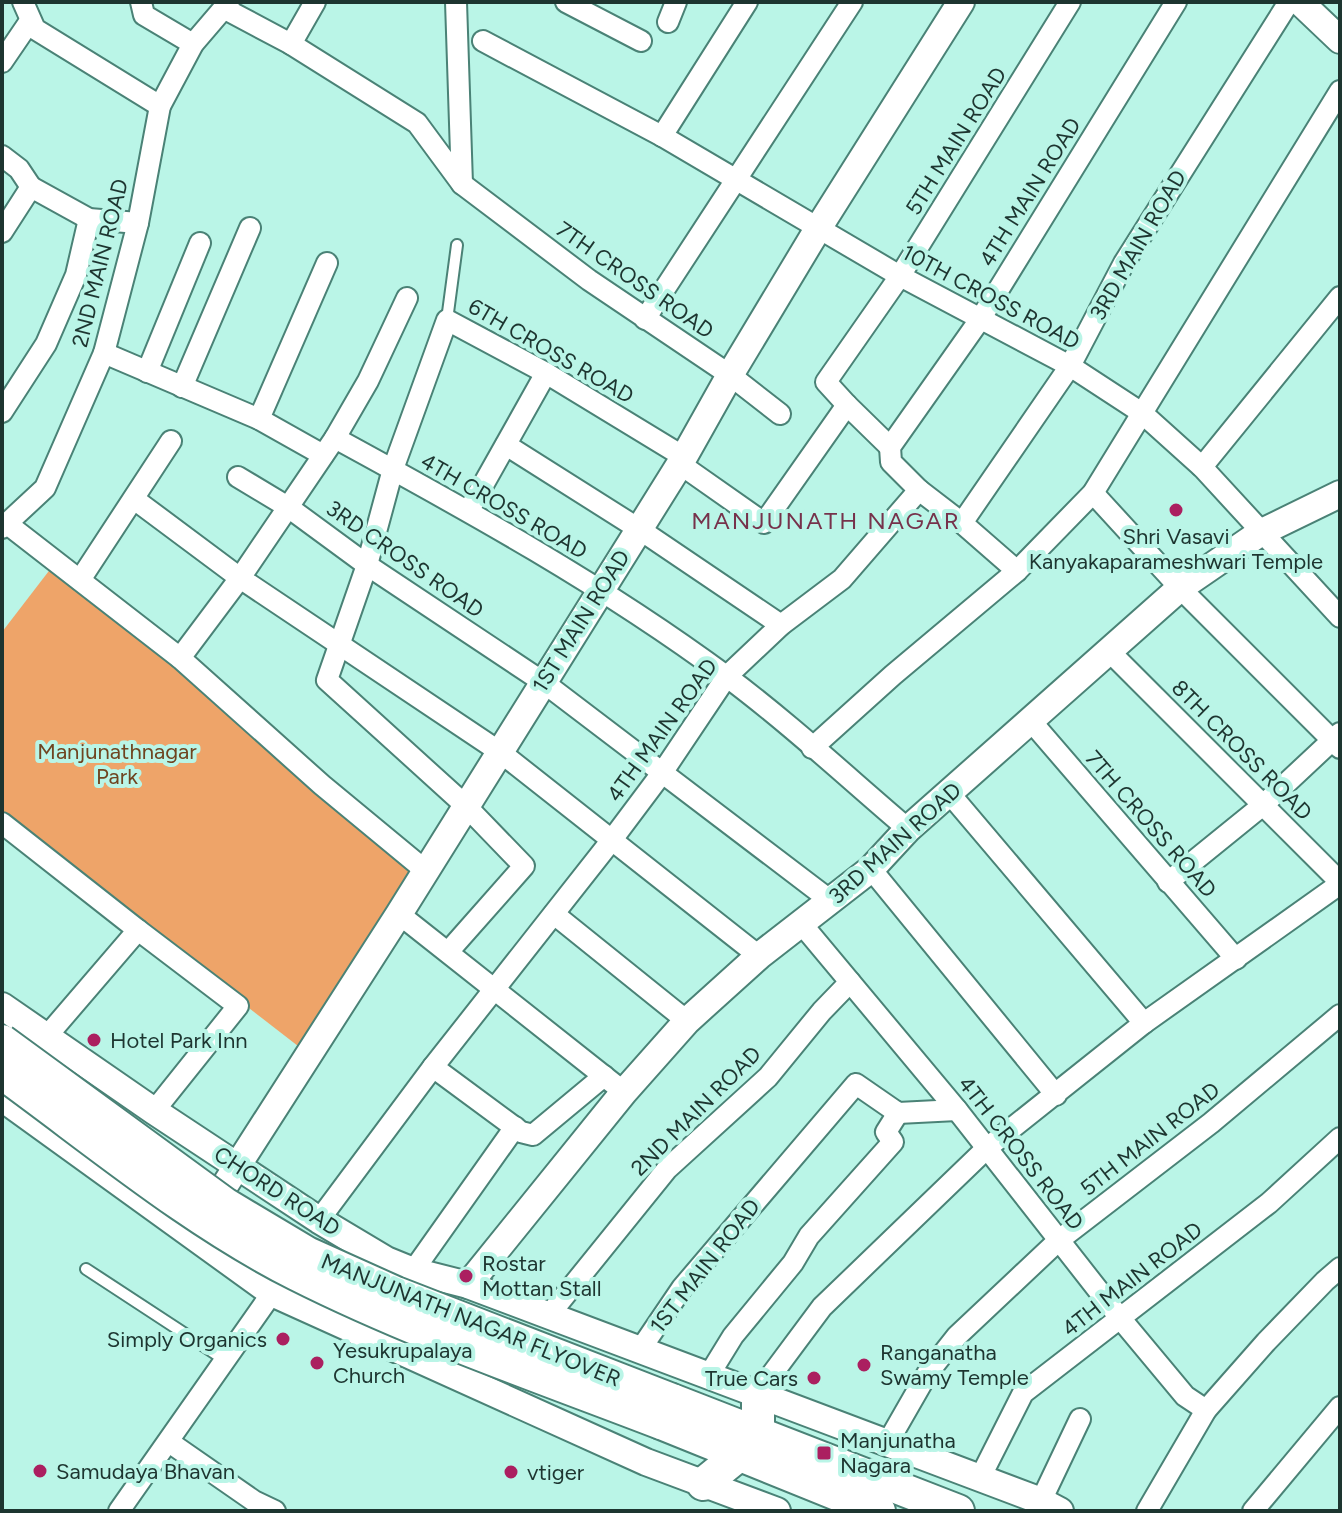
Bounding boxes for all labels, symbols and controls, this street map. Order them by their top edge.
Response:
street label: 5TH MAIN ROAD [900,62,1012,220]
street label: 4TH MAIN ROAD [973,113,1087,271]
street label: 3RD MAIN ROAD [1084,165,1192,325]
street label: 2ND MAIN ROAD [66,176,134,350]
street label: 7TH CROSS ROAD [551,216,719,344]
street label: 10TH CROSS ROAD [898,239,1084,355]
street label: 6TH CROSS ROAD [463,293,639,409]
street label: 4TH CROSS ROAD [416,447,592,565]
street label: 3RD CROSS ROAD [321,495,489,623]
marker: Shri Vasavi Kanyakaparameshwari Temple [1167,501,1185,519]
district label: MANJUNATH NAGAR [691,506,961,535]
place label: Shri Vasavi Kanyakaparameshwari Temple [1029,523,1323,575]
street label: 1ST MAIN ROAD [526,545,636,697]
street label: 4TH MAIN ROAD [601,653,723,807]
street label: 8TH CROSS ROAD [1166,674,1318,826]
park label: Manjunathnagar Park [37,738,197,790]
street label: 7TH CROSS ROAD [1080,745,1222,903]
street label: 3RD MAIN ROAD [823,776,967,910]
place label: Hotel Park Inn [110,1027,248,1054]
marker: Hotel Park Inn [85,1031,103,1049]
street label: 2ND MAIN ROAD [625,1040,767,1182]
street label: 4TH CROSS ROAD [953,1071,1089,1235]
street label: 5TH MAIN ROAD [1075,1076,1225,1202]
street label: CHORD ROAD [209,1140,345,1242]
street label: 1ST MAIN ROAD [644,1193,766,1339]
street label: 4TH MAIN ROAD [1056,1216,1208,1342]
street label: MANJUNATH NAGAR FLYOVER [317,1247,625,1393]
place label: Rostar Mottan Stall [482,1250,602,1302]
marker: Rostar Mottan Stall [457,1267,475,1285]
place label: Simply Organics [107,1326,267,1353]
marker: Simply Organics [274,1330,292,1348]
place label: Yesukrupalaya Church [333,1337,473,1389]
place label: Ranganatha Swamy Temple [880,1339,1029,1391]
marker: Yesukrupalaya Church [308,1354,326,1372]
marker: Ranganatha Swamy Temple [855,1356,873,1374]
place label: True Cars [705,1365,798,1392]
marker: True Cars [805,1369,823,1387]
place label: Manjunatha Nagara [840,1427,956,1479]
marker: Manjunatha Nagara [815,1444,833,1462]
place label: Samudaya Bhavan [56,1458,235,1485]
place label: vtiger [527,1459,585,1486]
marker: Samudaya Bhavan [31,1462,49,1480]
marker: vtiger [502,1463,520,1481]

